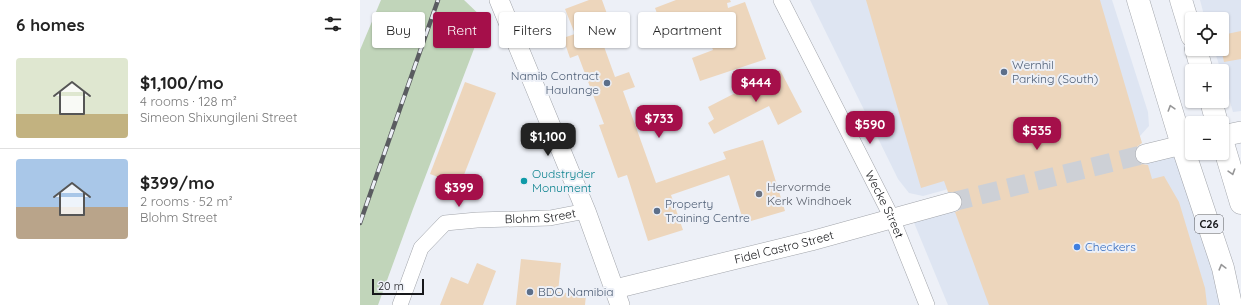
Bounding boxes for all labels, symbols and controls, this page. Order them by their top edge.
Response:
chip: Buy [372,12,425,48]
chip: Rent [433,12,491,48]
chip: Filters [499,12,566,48]
chip: New [574,12,630,48]
chip: Apartment [638,12,736,48]
map controls [1185,12,1229,160]
button: locate [1185,12,1229,56]
icon: filters [322,13,344,35]
text: 6 homes [16,14,85,35]
place label: Wernhil Parking (South) [1012,57,1098,86]
button: + [1185,64,1229,108]
marker: Wernhil Parking (South) [999,67,1009,77]
place label: Namib Contract Haulange [511,68,599,97]
pin: $444 [732,69,780,103]
text: $1,100/mo [140,72,224,93]
icon: home [48,74,96,122]
text: $444 [741,74,771,90]
marker: Namib Contract Haulange [602,78,612,88]
text: 4 rooms · 128 m² [140,93,237,109]
pin: $733 [635,105,683,139]
one-way arrow [1167,105,1176,112]
text: Simeon Shixungileni Street [140,109,297,125]
text: $733 [645,110,673,126]
pin: $590 [846,111,894,145]
text: $590 [855,116,885,132]
button: − [1185,116,1229,160]
pin: $535 [1013,117,1061,151]
text: $535 [1022,122,1052,138]
pin: $1,100 [515,123,581,157]
text: $1,100 [530,128,566,144]
place label: Oudstryder Monument [532,166,595,195]
street label: Wecke Street [862,168,907,240]
one-way arrow [1227,168,1235,175]
text: $399/mo [140,172,215,193]
pin: $399 [435,174,483,208]
icon: home [48,175,96,223]
marker: Oudstryder Monument [519,176,529,186]
text: $399 [444,179,474,195]
place label: Hervormde Kerk Windhoek [767,179,852,208]
marker: Hervormde Kerk Windhoek [754,189,764,199]
text: 2 rooms · 52 m² [140,193,233,209]
place label: Property Training Centre [665,196,750,225]
street label: Blohm Street [504,205,577,226]
marker: Property Training Centre [652,206,662,216]
text: Blohm Street [140,209,217,225]
road number: C26 [1195,215,1223,233]
street label: Fidel Castro Street [733,227,835,267]
place label: Checkers [1085,239,1136,254]
marker: Checkers [1072,242,1082,252]
one-way arrow [1218,264,1227,271]
scale bar [372,277,424,296]
text: 20 m [378,279,404,293]
place label: BDO Namibia [538,284,614,299]
marker: BDO Namibia [525,287,535,297]

